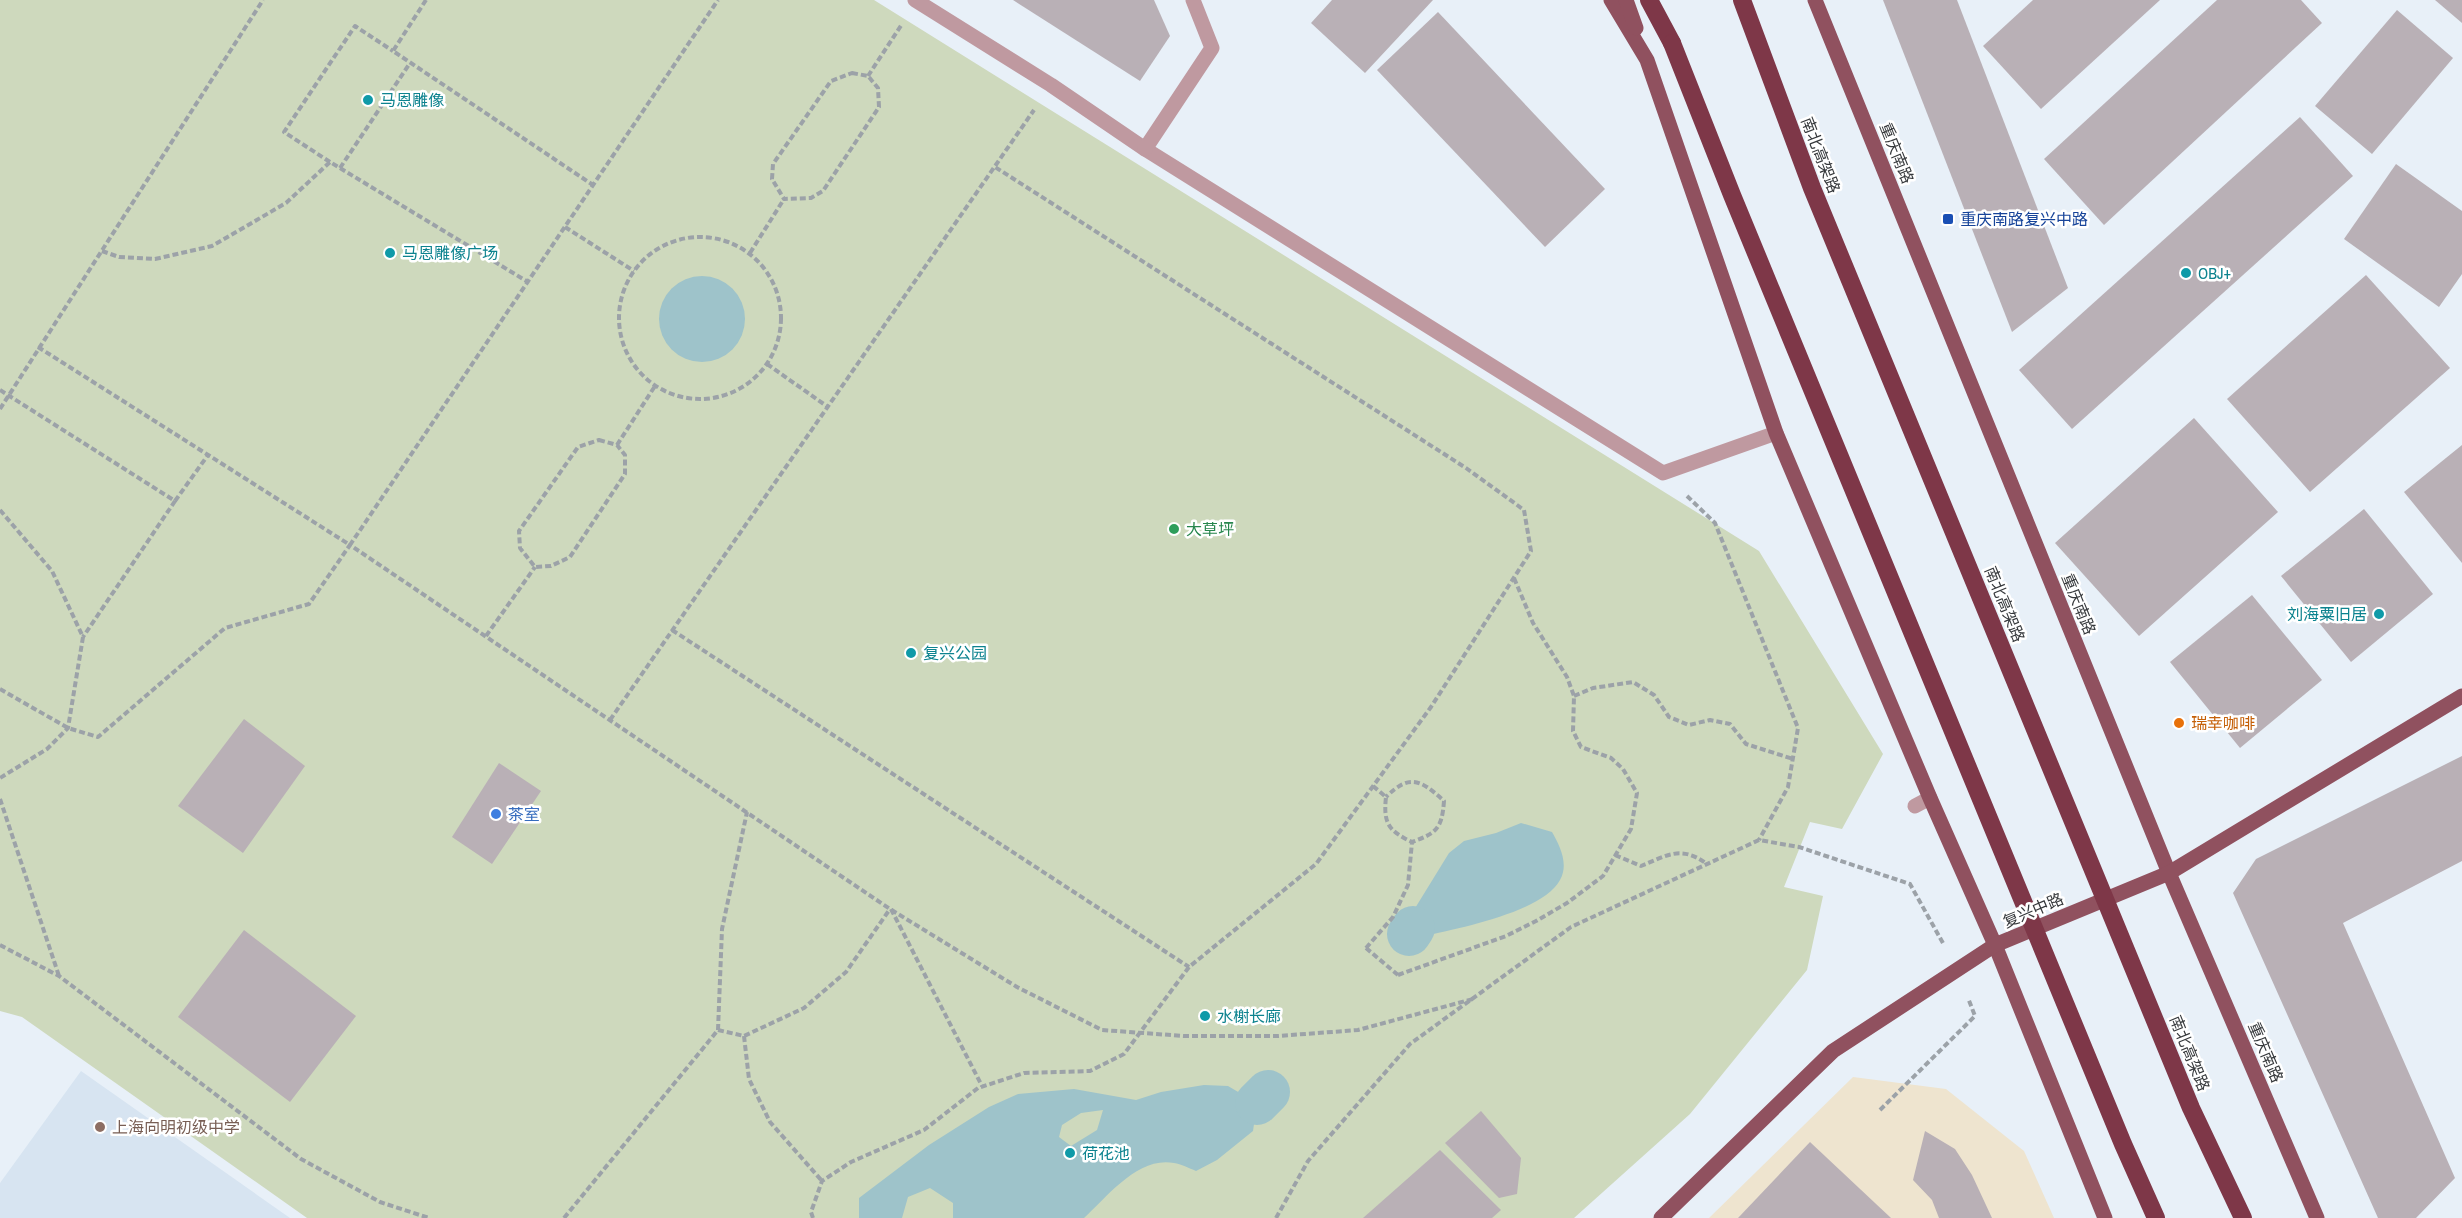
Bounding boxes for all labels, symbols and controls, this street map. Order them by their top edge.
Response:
place label: 马恩雕像 [380,89,444,111]
marker: 马恩雕像 [361,93,375,107]
street label: 南北高架路 [1796,114,1846,196]
street label: 重庆南路 [1875,119,1919,187]
place label: 重庆南路复兴中路 [1960,208,2088,230]
marker: 重庆南路复兴中路 [1941,212,1955,226]
place label: 马恩雕像广场 [402,242,498,264]
marker: 马恩雕像广场 [383,246,397,260]
place label: OBJ+ [2198,262,2231,284]
marker: OBJ+ [2179,266,2193,280]
place label: 大草坪 [1186,518,1234,540]
marker: 大草坪 [1167,522,1181,536]
street label: 南北高架路 [1980,563,2030,645]
street label: 重庆南路 [2057,570,2101,638]
place label: 刘海粟旧居 [2287,603,2367,625]
marker: 刘海粟旧居 [2372,607,2386,621]
place label: 复兴公园 [923,642,987,664]
marker: 复兴公园 [904,646,918,660]
place label: 瑞幸咖啡 [2191,712,2255,734]
marker: 瑞幸咖啡 [2172,716,2186,730]
place label: 茶室 [508,803,540,825]
marker: 茶室 [489,807,503,821]
street label: 复兴中路 [1999,887,2067,933]
place label: 水榭长廊 [1217,1005,1281,1027]
marker: 水榭长廊 [1198,1009,1212,1023]
street label: 南北高架路 [2165,1012,2215,1094]
street label: 重庆南路 [2243,1018,2289,1086]
place label: 上海向明初级中学 [112,1116,240,1138]
marker: 上海向明初级中学 [93,1120,107,1134]
place label: 荷花池 [1082,1142,1130,1164]
marker: 荷花池 [1063,1146,1077,1160]

